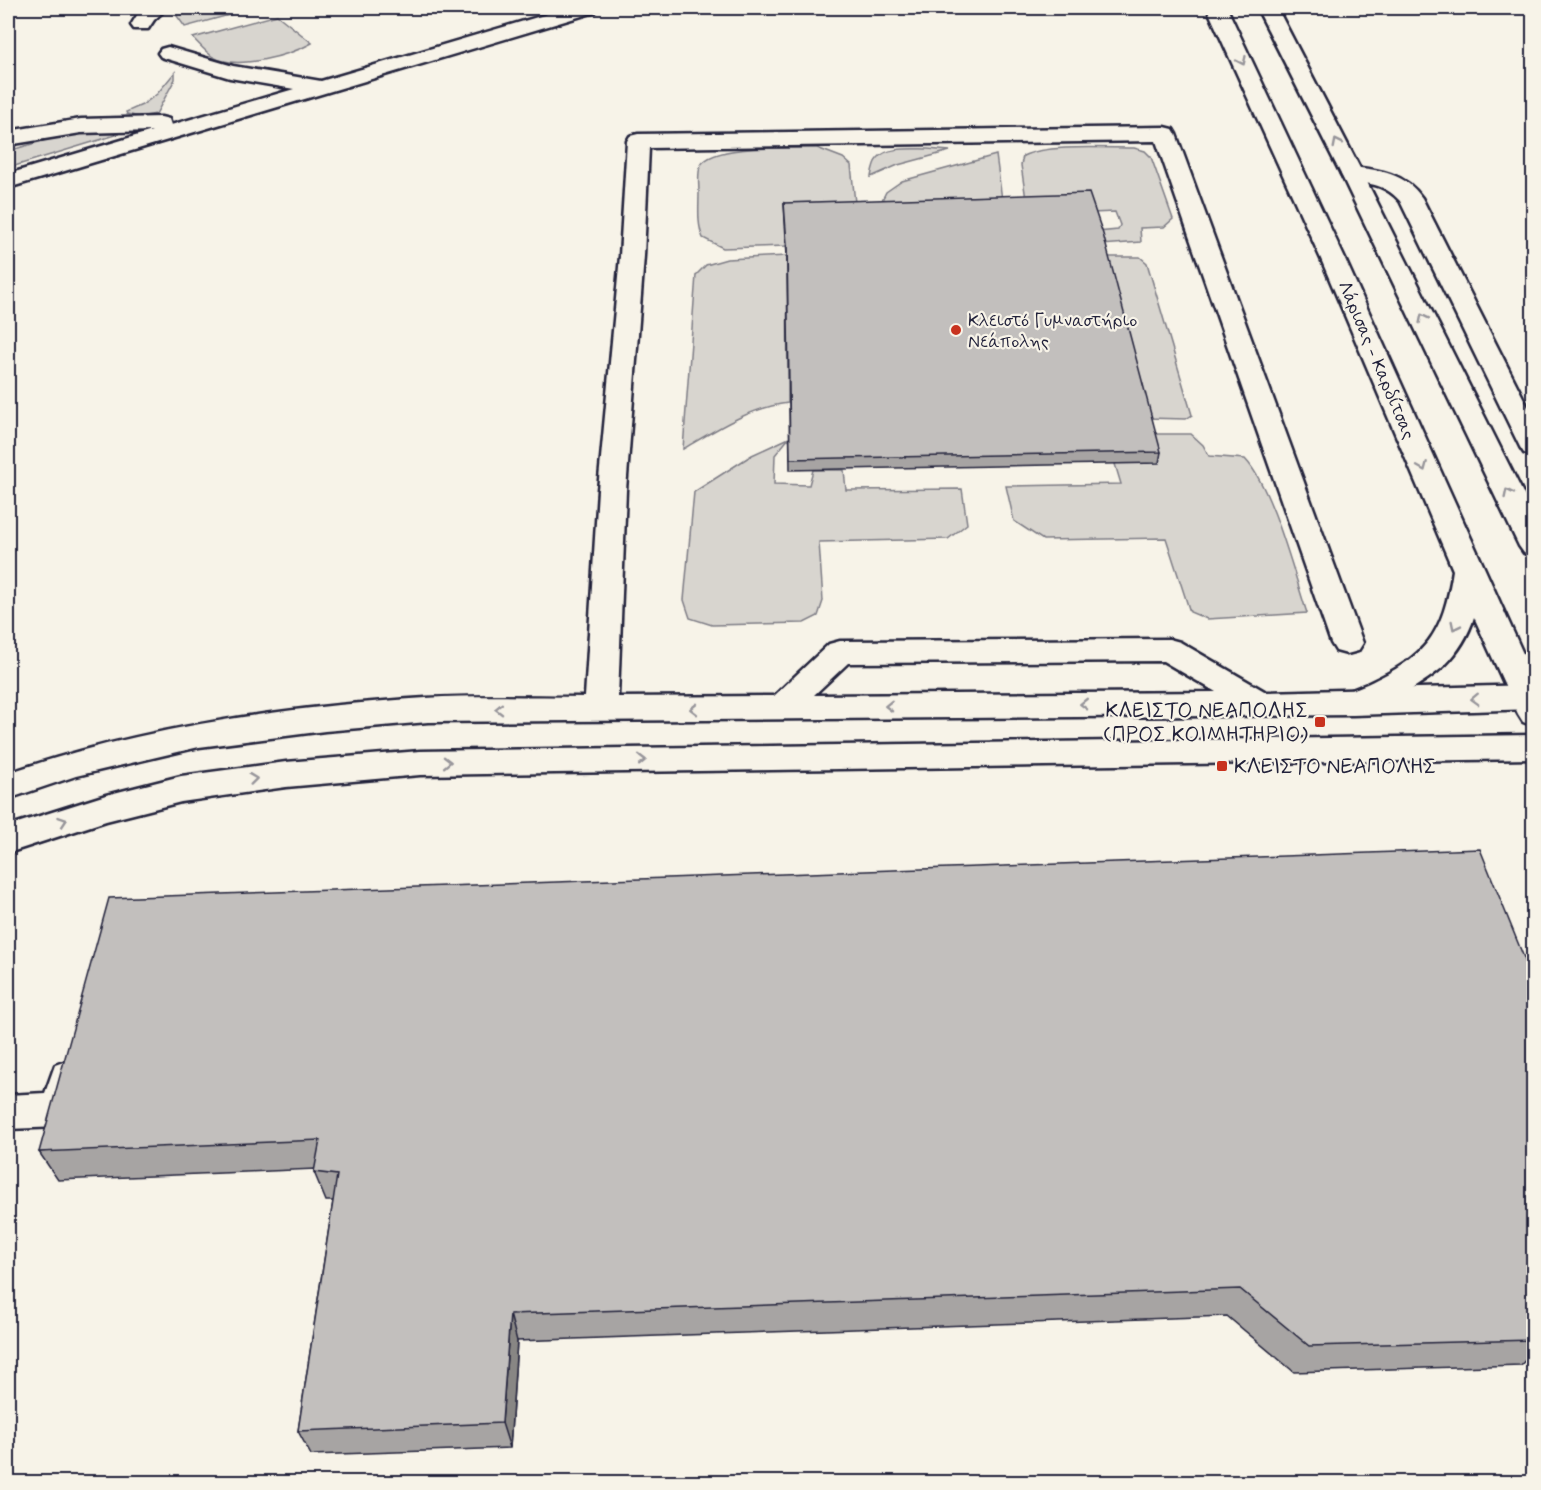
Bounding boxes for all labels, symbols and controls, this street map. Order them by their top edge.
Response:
one-way arrow [1234,54,1246,65]
one-way arrow [1333,139,1344,149]
street label: Λάρισας - Καρδίτσας [1332,277,1420,443]
place label: Κλειστό Γυμναστήριο Νεάπολης [968,309,1137,354]
one-way arrow [1418,314,1430,325]
marker: Κλειστό Γυμναστήριο Νεάπολης [949,323,963,337]
one-way arrow [1416,460,1428,471]
one-way arrow [1504,489,1515,500]
one-way arrow [1451,620,1463,631]
one-way arrow [1471,692,1480,705]
place label: ΚΛΕΙΣΤΟ ΝΕΑΠΟΛΗΣ (ΠΡΟΣ ΚΟΙΜΗΤΗΡΙΟ) [1103,697,1309,749]
one-way arrow [1080,698,1089,710]
one-way arrow [885,700,894,712]
one-way arrow [495,703,504,716]
one-way arrow [690,703,699,715]
marker: ΚΛΕΙΣΤΟ ΝΕΑΠΟΛΗΣ (ΠΡΟΣ ΚΟΙΜΗΤΗΡΙΟ) [1313,715,1327,729]
place label: ΚΛΕΙΣΤΟ ΝΕΑΠΟΛΗΣ [1234,753,1436,781]
one-way arrow [638,754,647,766]
one-way arrow [443,756,452,768]
marker: ΚΛΕΙΣΤΟ ΝΕΑΠΟΛΗΣ [1215,759,1229,773]
one-way arrow [248,774,258,786]
one-way arrow [57,815,68,828]

